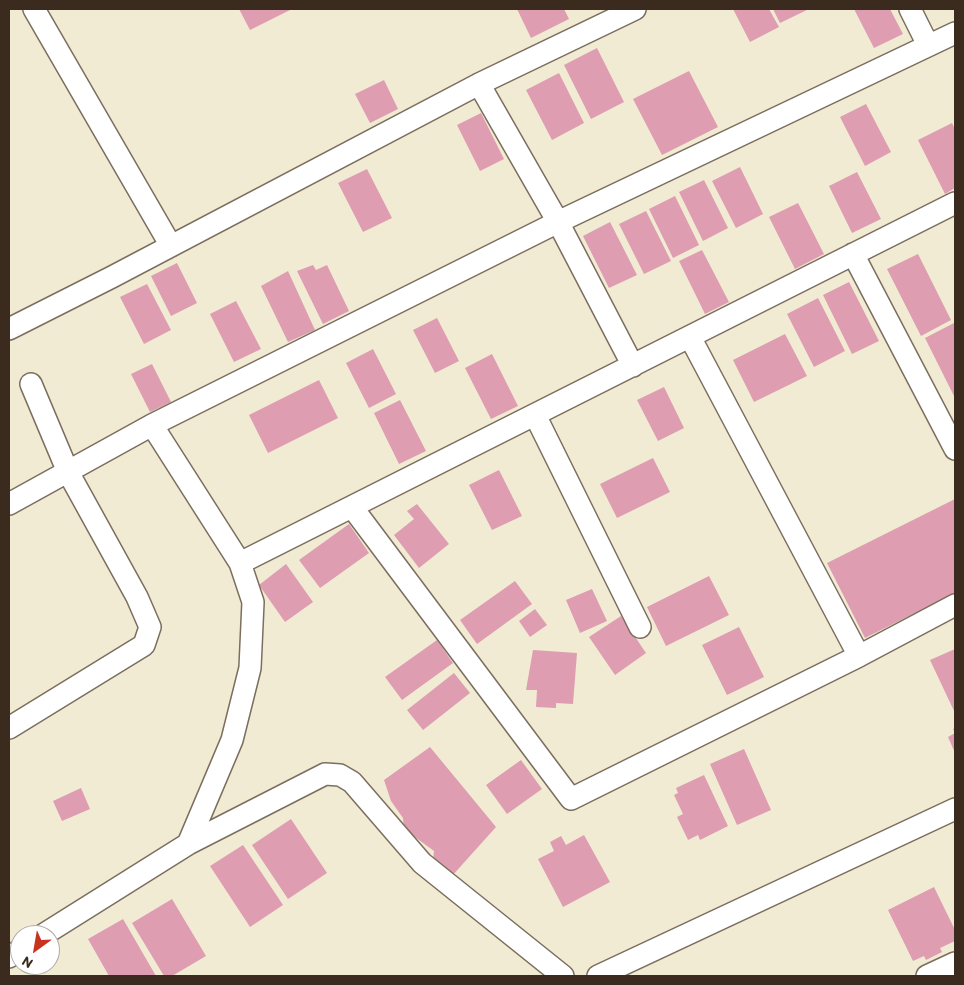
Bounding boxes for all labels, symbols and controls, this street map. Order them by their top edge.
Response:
north arrow [10,925,60,975]
text: N [19,953,36,972]

